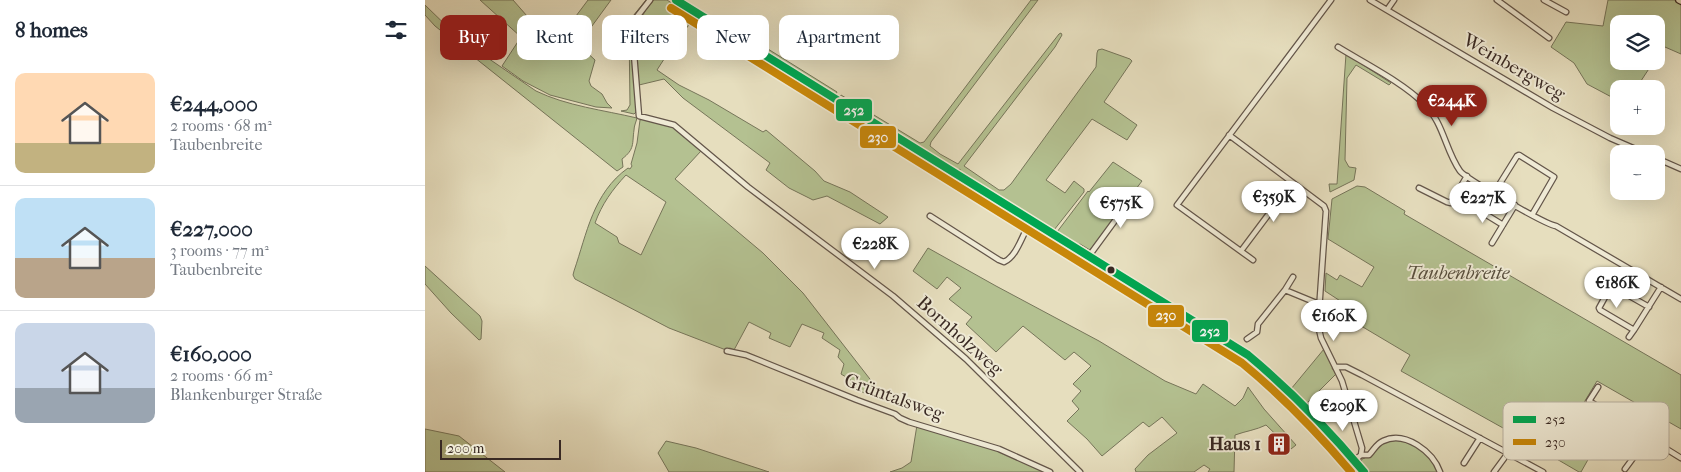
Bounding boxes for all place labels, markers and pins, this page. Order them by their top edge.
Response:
pin: €244K [1417,84,1487,127]
pin: €359K [1239,180,1309,223]
pin: €227K [1448,182,1518,224]
pin: €575K [1086,186,1156,229]
pin: €228K [840,228,910,270]
unlabelled marker [1106,265,1116,275]
pin: €186K [1582,266,1652,309]
pin: €160K [1299,300,1369,342]
pin: €209K [1308,390,1378,432]
building icon: Haus 1 [1266,431,1292,457]
place label: Haus 1 [1209,433,1261,455]

